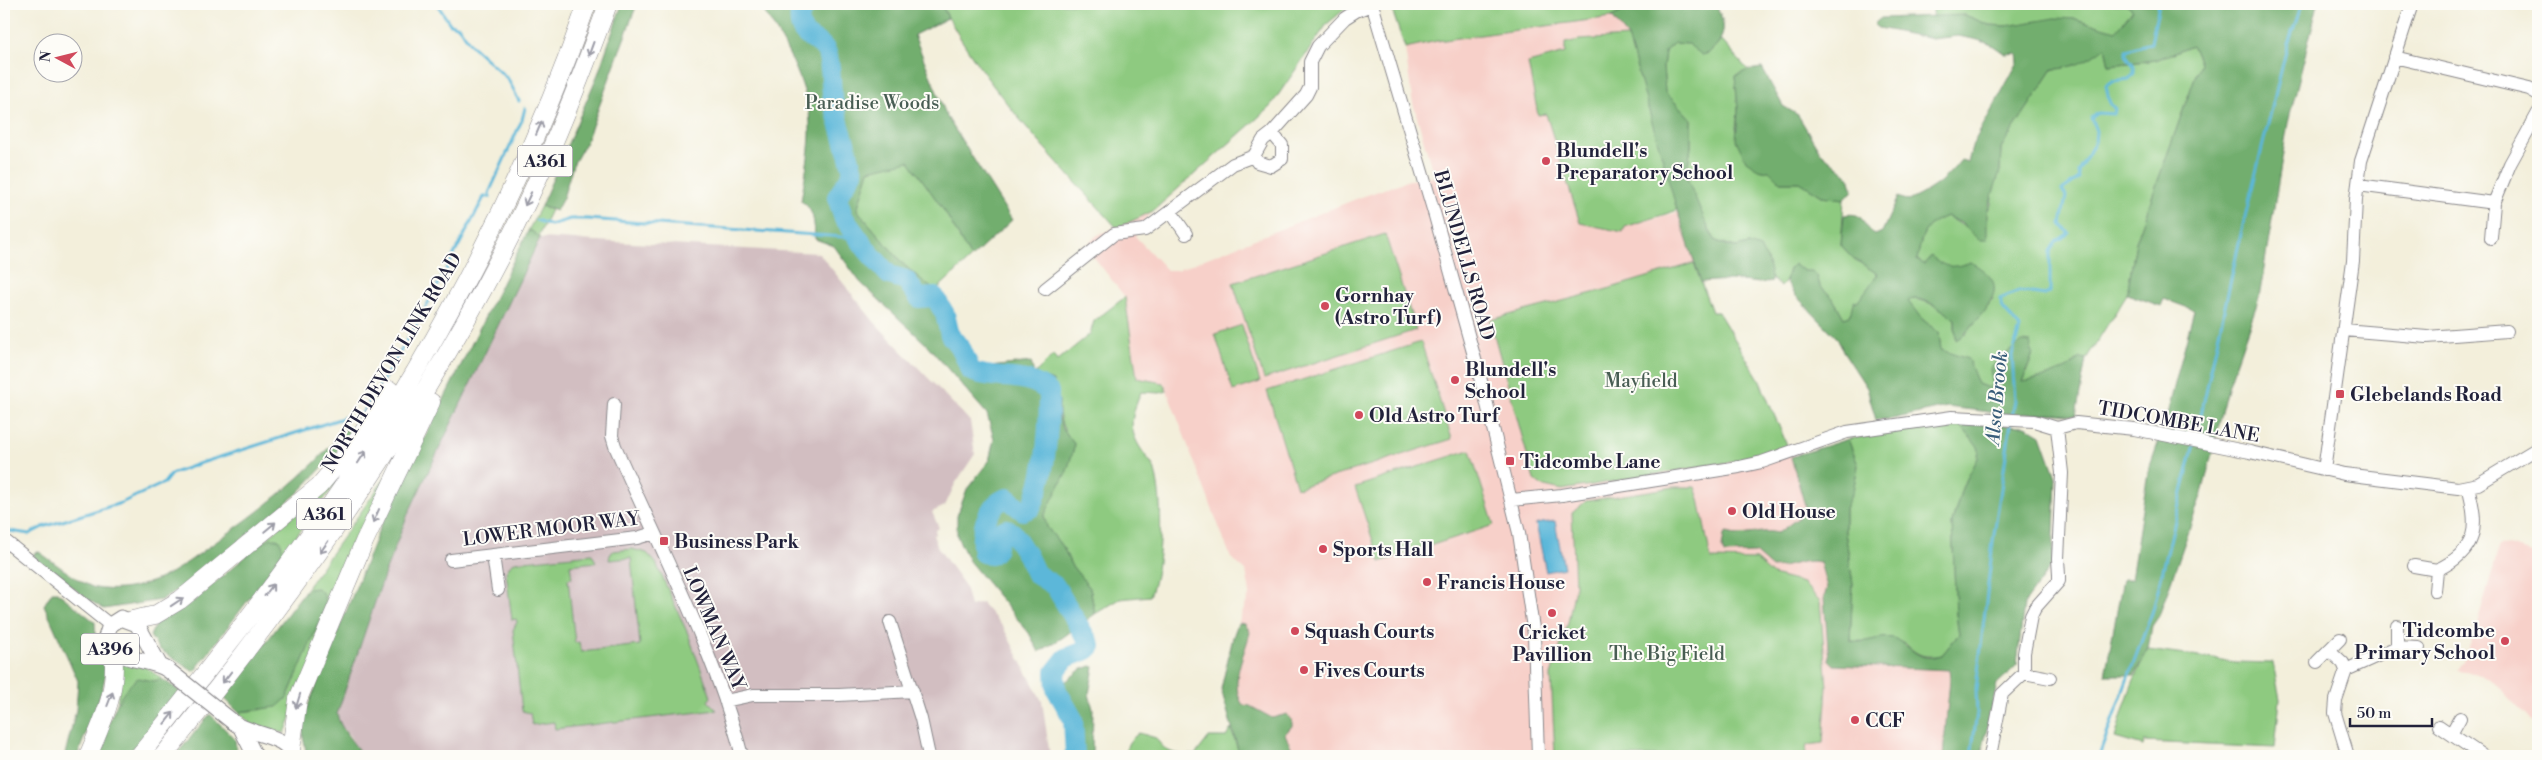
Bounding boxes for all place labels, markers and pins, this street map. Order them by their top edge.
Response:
place label: Blundell's Preparatory School [1556,139,1733,185]
marker: Blundell's Preparatory School [1540,155,1552,167]
place label: Gornhay (Astro Turf) [1335,284,1441,330]
marker: Gornhay (Astro Turf) [1319,300,1331,312]
place label: Blundell's School [1465,358,1556,404]
marker: Blundell's School [1449,374,1461,386]
place label: Glebelands Road [2350,383,2502,407]
marker: Glebelands Road [2334,388,2346,400]
place label: Old Astro Turf [1369,404,1501,428]
marker: Old Astro Turf [1353,409,1365,421]
place label: Tidcombe Lane [1520,450,1660,474]
marker: Tidcombe Lane [1504,455,1516,467]
place label: Old House [1742,500,1836,524]
marker: Old House [1726,505,1738,517]
place label: Business Park [674,530,799,554]
marker: Business Park [658,535,670,547]
place label: Sports Hall [1333,538,1434,562]
marker: Sports Hall [1317,543,1329,555]
place label: Francis House [1437,571,1565,595]
marker: Francis House [1421,576,1433,588]
marker: Cricket Pavillion [1546,607,1558,619]
place label: Tidcombe Primary School [2354,619,2495,665]
place label: Squash Courts [1305,620,1434,644]
place label: Cricket Pavillion [1512,621,1592,667]
marker: Squash Courts [1289,625,1301,637]
marker: Tidcombe Primary School [2499,635,2511,647]
place label: Fives Courts [1314,659,1425,683]
marker: Fives Courts [1298,664,1310,676]
place label: CCF [1865,709,1905,733]
marker: CCF [1849,714,1861,726]

